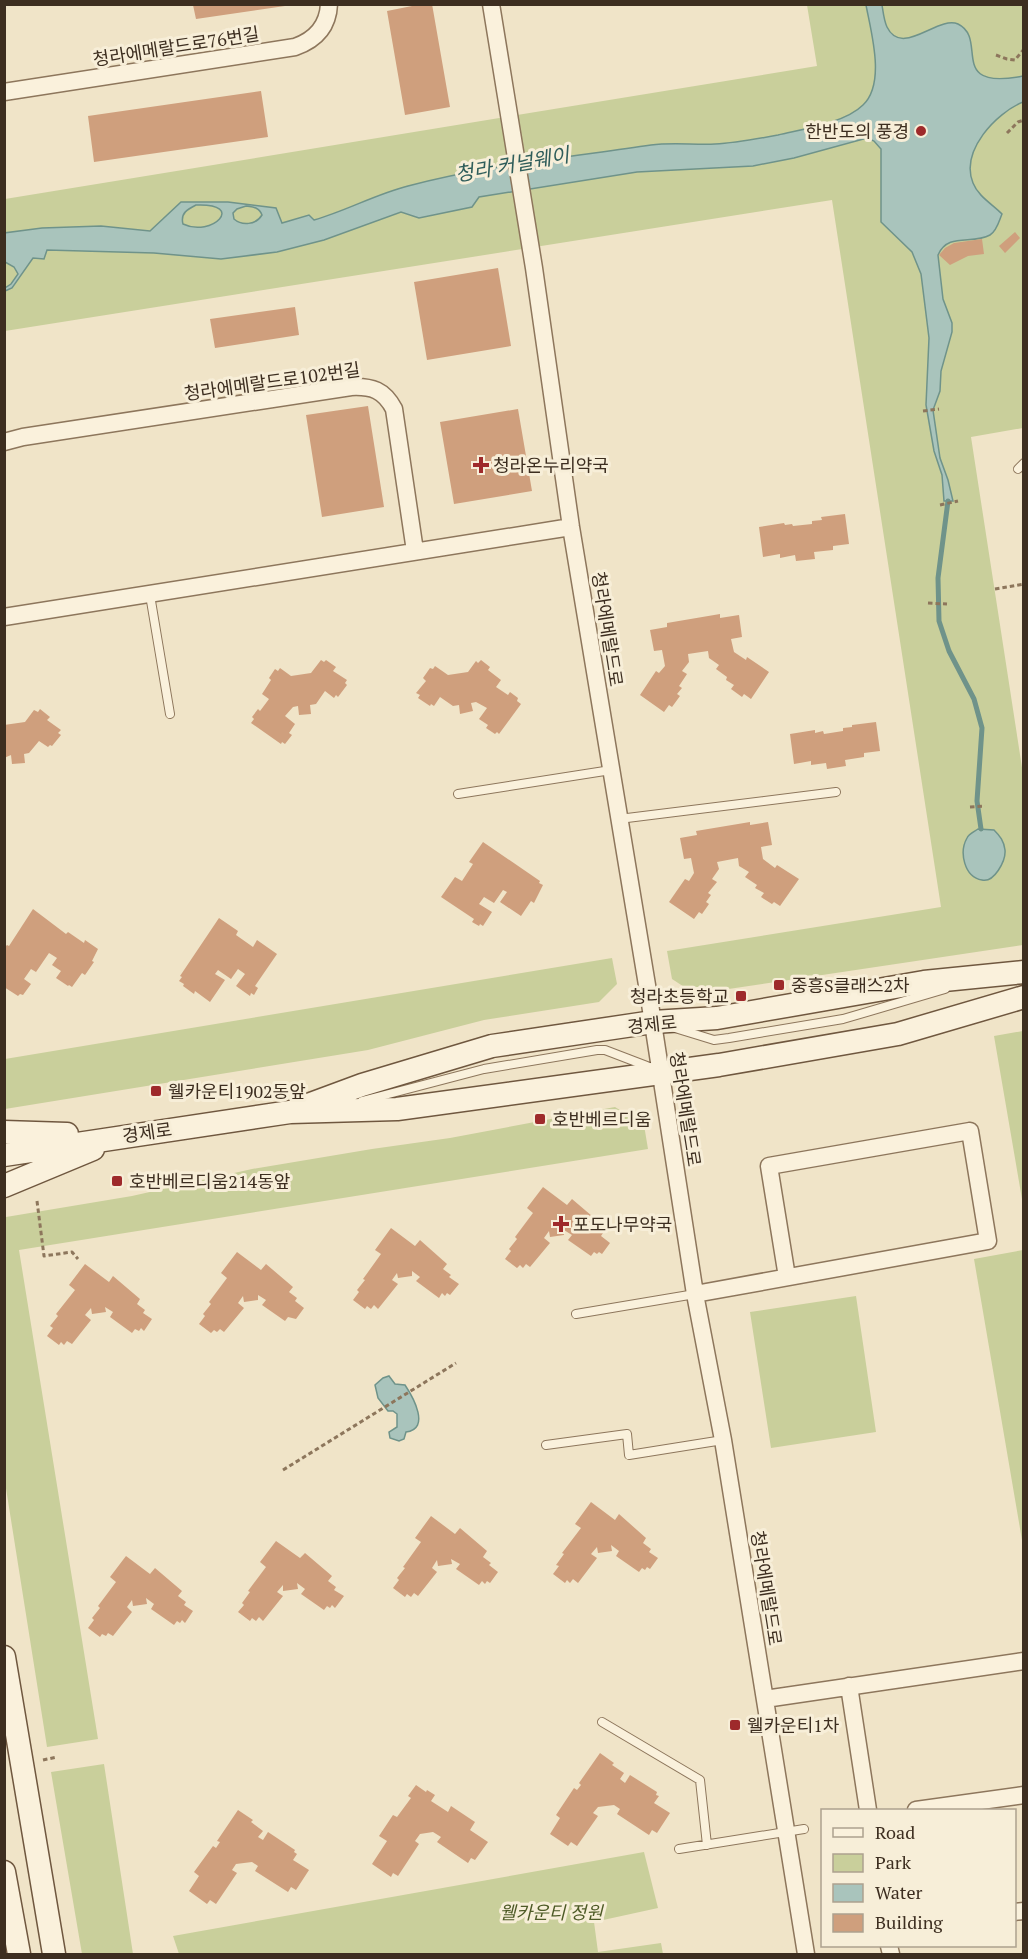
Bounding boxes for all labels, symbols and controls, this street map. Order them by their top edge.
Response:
street label: 청라에메랄드로76번길 [91,21,261,71]
place label: 한반도의 풍경 [805,119,909,143]
marker: 한반도의 풍경 [914,124,928,138]
water label: 청라 커널웨이 [453,140,573,187]
street label: 청라에메랄드로102번길 [182,357,362,405]
place label: 청라온누리약국 [493,453,609,477]
marker: 청라온누리약국 [474,458,488,472]
street label: 청라에메랄드로 [587,570,629,688]
place label: 중흥S클래스2차 [791,973,910,997]
marker: 중흥S클래스2차 [772,978,786,992]
place label: 청라초등학교 [630,984,729,1008]
marker: 청라초등학교 [734,989,748,1003]
street label: 경제로 [626,1009,678,1039]
street label: 청라에메랄드로 [665,1050,707,1168]
place label: 웰카운티1902동앞 [168,1079,306,1103]
marker: 웰카운티1902동앞 [149,1084,163,1098]
place label: 호반베르디움 [552,1107,651,1131]
marker: 호반베르디움 [533,1112,547,1126]
street label: 경제로 [121,1117,173,1147]
place label: 호반베르디움214동앞 [129,1169,290,1193]
marker: 호반베르디움214동앞 [110,1174,124,1188]
place label: 포도나무약국 [573,1212,672,1236]
marker: 포도나무약국 [554,1217,568,1231]
street label: 청라에메랄드로 [746,1529,788,1647]
place label: 웰카운티1차 [747,1713,840,1737]
marker: 웰카운티1차 [728,1718,742,1732]
legend [821,1809,1016,1947]
text: Road [875,1820,915,1844]
text: Park [875,1850,912,1874]
text: Water [875,1880,922,1904]
park label: 웰카운티 정원 [499,1900,604,1924]
text: Building [875,1910,943,1934]

